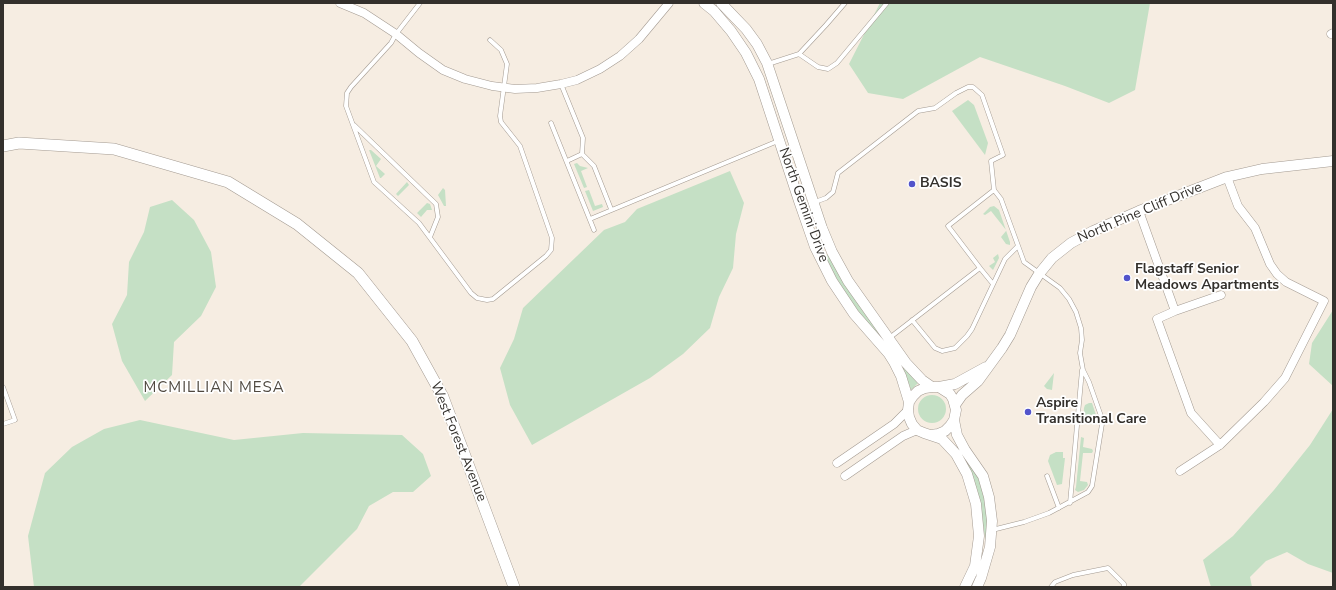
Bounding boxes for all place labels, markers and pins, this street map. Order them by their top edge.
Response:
place label: BASIS [920,176,961,192]
marker: BASIS [907,179,917,189]
place label: Flagstaff Senior Meadows Apartments [1135,262,1279,294]
marker: Flagstaff Senior Meadows Apartments [1122,273,1132,283]
place label: Aspire Transitional Care [1036,396,1146,428]
marker: Aspire Transitional Care [1023,407,1033,417]

